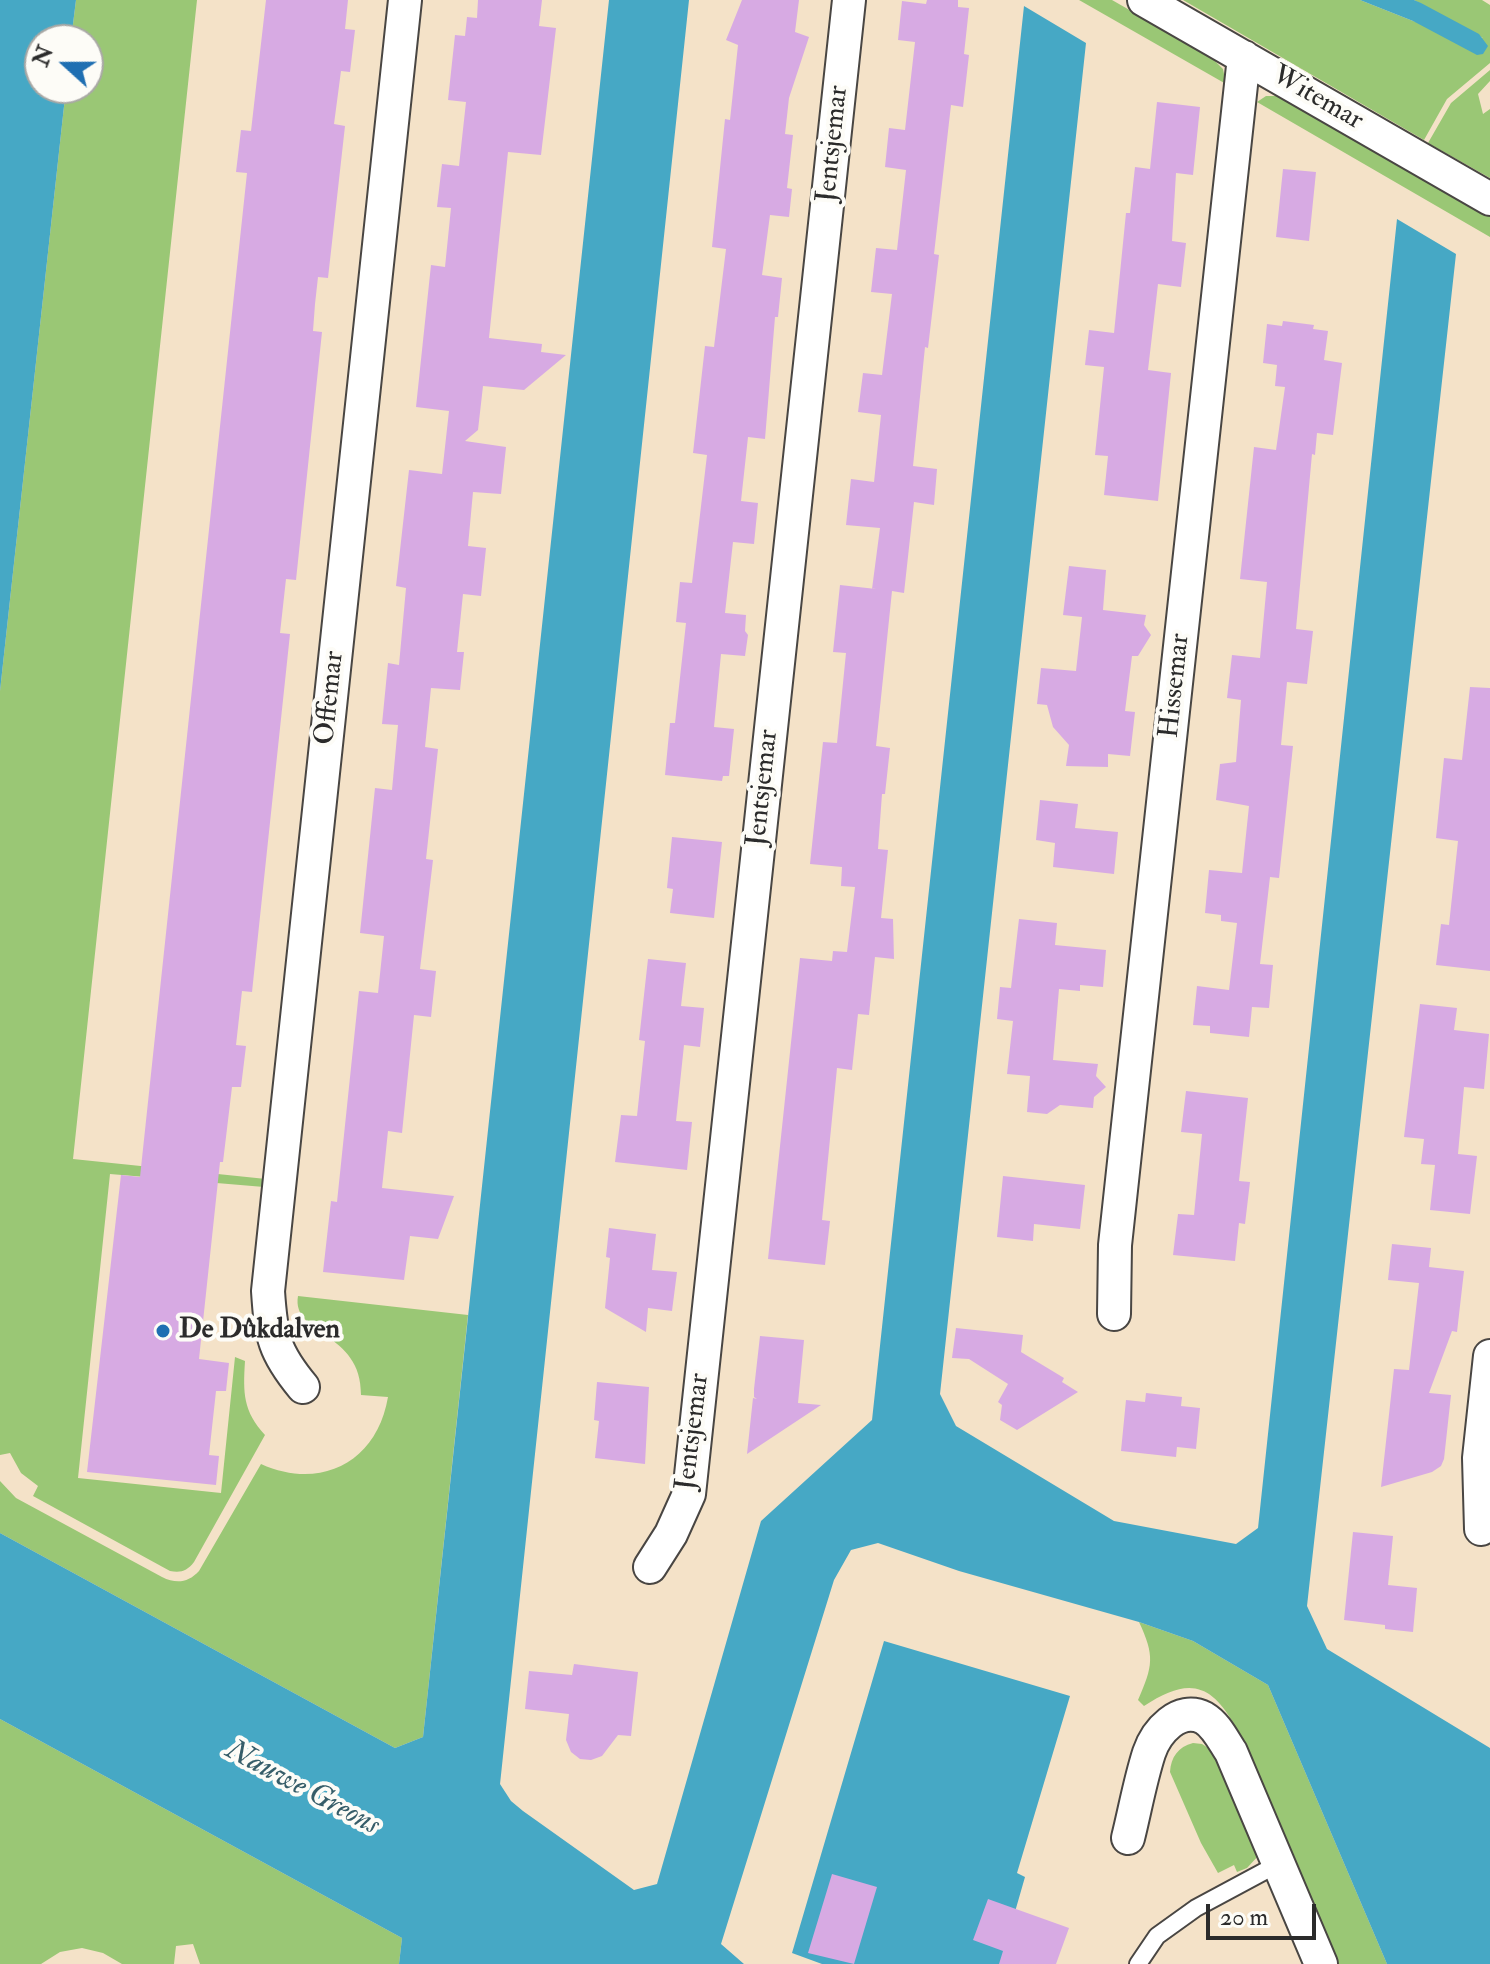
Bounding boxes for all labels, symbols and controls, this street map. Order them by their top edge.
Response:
north arrow [24,24,104,104]
text: N [27,42,60,70]
street label: Witemar [1265,59,1369,139]
street label: Jentsjemar [811,84,857,204]
street label: Hissemar [1154,632,1198,740]
street label: Offemar [309,649,353,747]
street label: Jentsjemar [741,728,787,848]
place label: De Dûkdalven [179,1314,340,1348]
marker: De Dûkdalven [154,1322,172,1340]
street label: Jentsjemar [670,1372,718,1492]
water label: Nauwe Greons [219,1734,385,1844]
scale bar [1210,1888,1320,1938]
text: 20 m [1220,1902,1268,1933]

